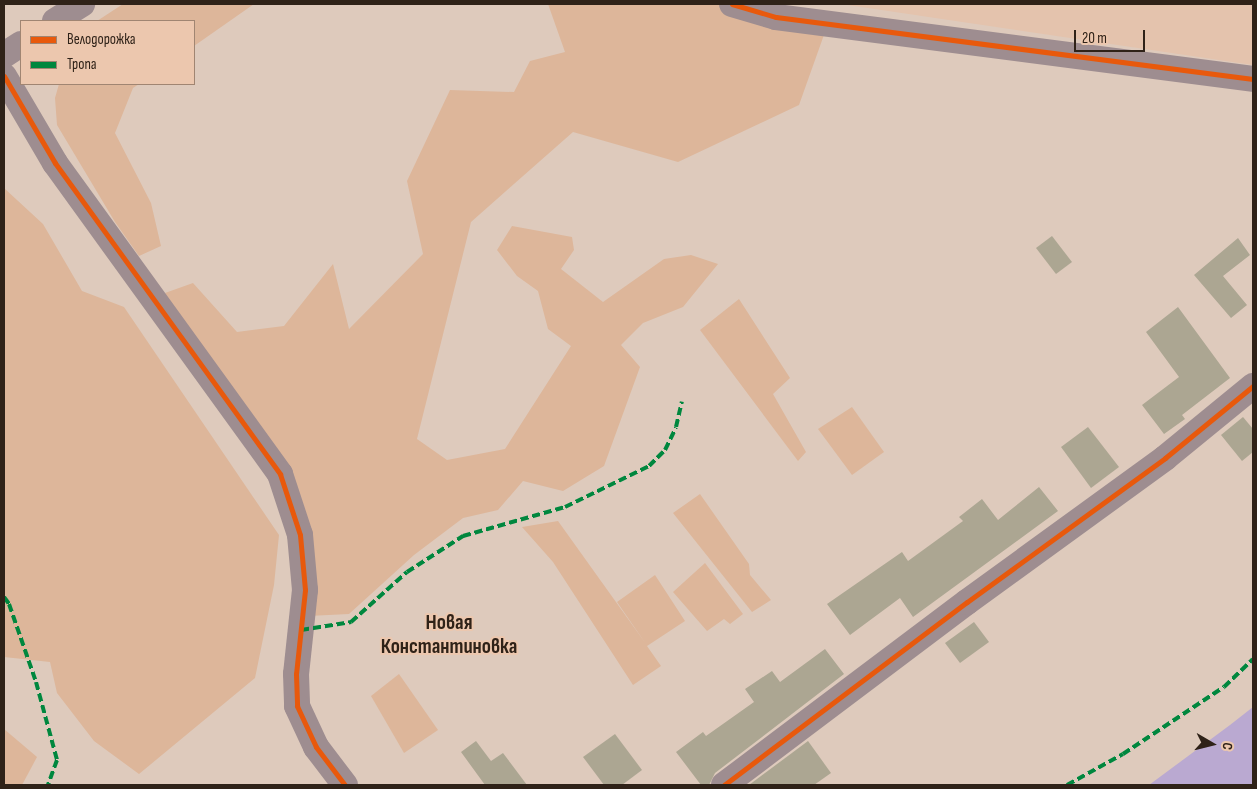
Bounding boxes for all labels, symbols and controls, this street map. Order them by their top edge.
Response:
legend [20,20,195,85]
scale bar [1077,20,1148,52]
text: 20 m [1082,29,1107,48]
text: Велодорожка [67,30,136,49]
text: Тропа [67,55,97,74]
district label: Новая Константиновка [381,610,517,660]
north arrow [1187,719,1237,769]
text: С [1218,741,1236,751]

